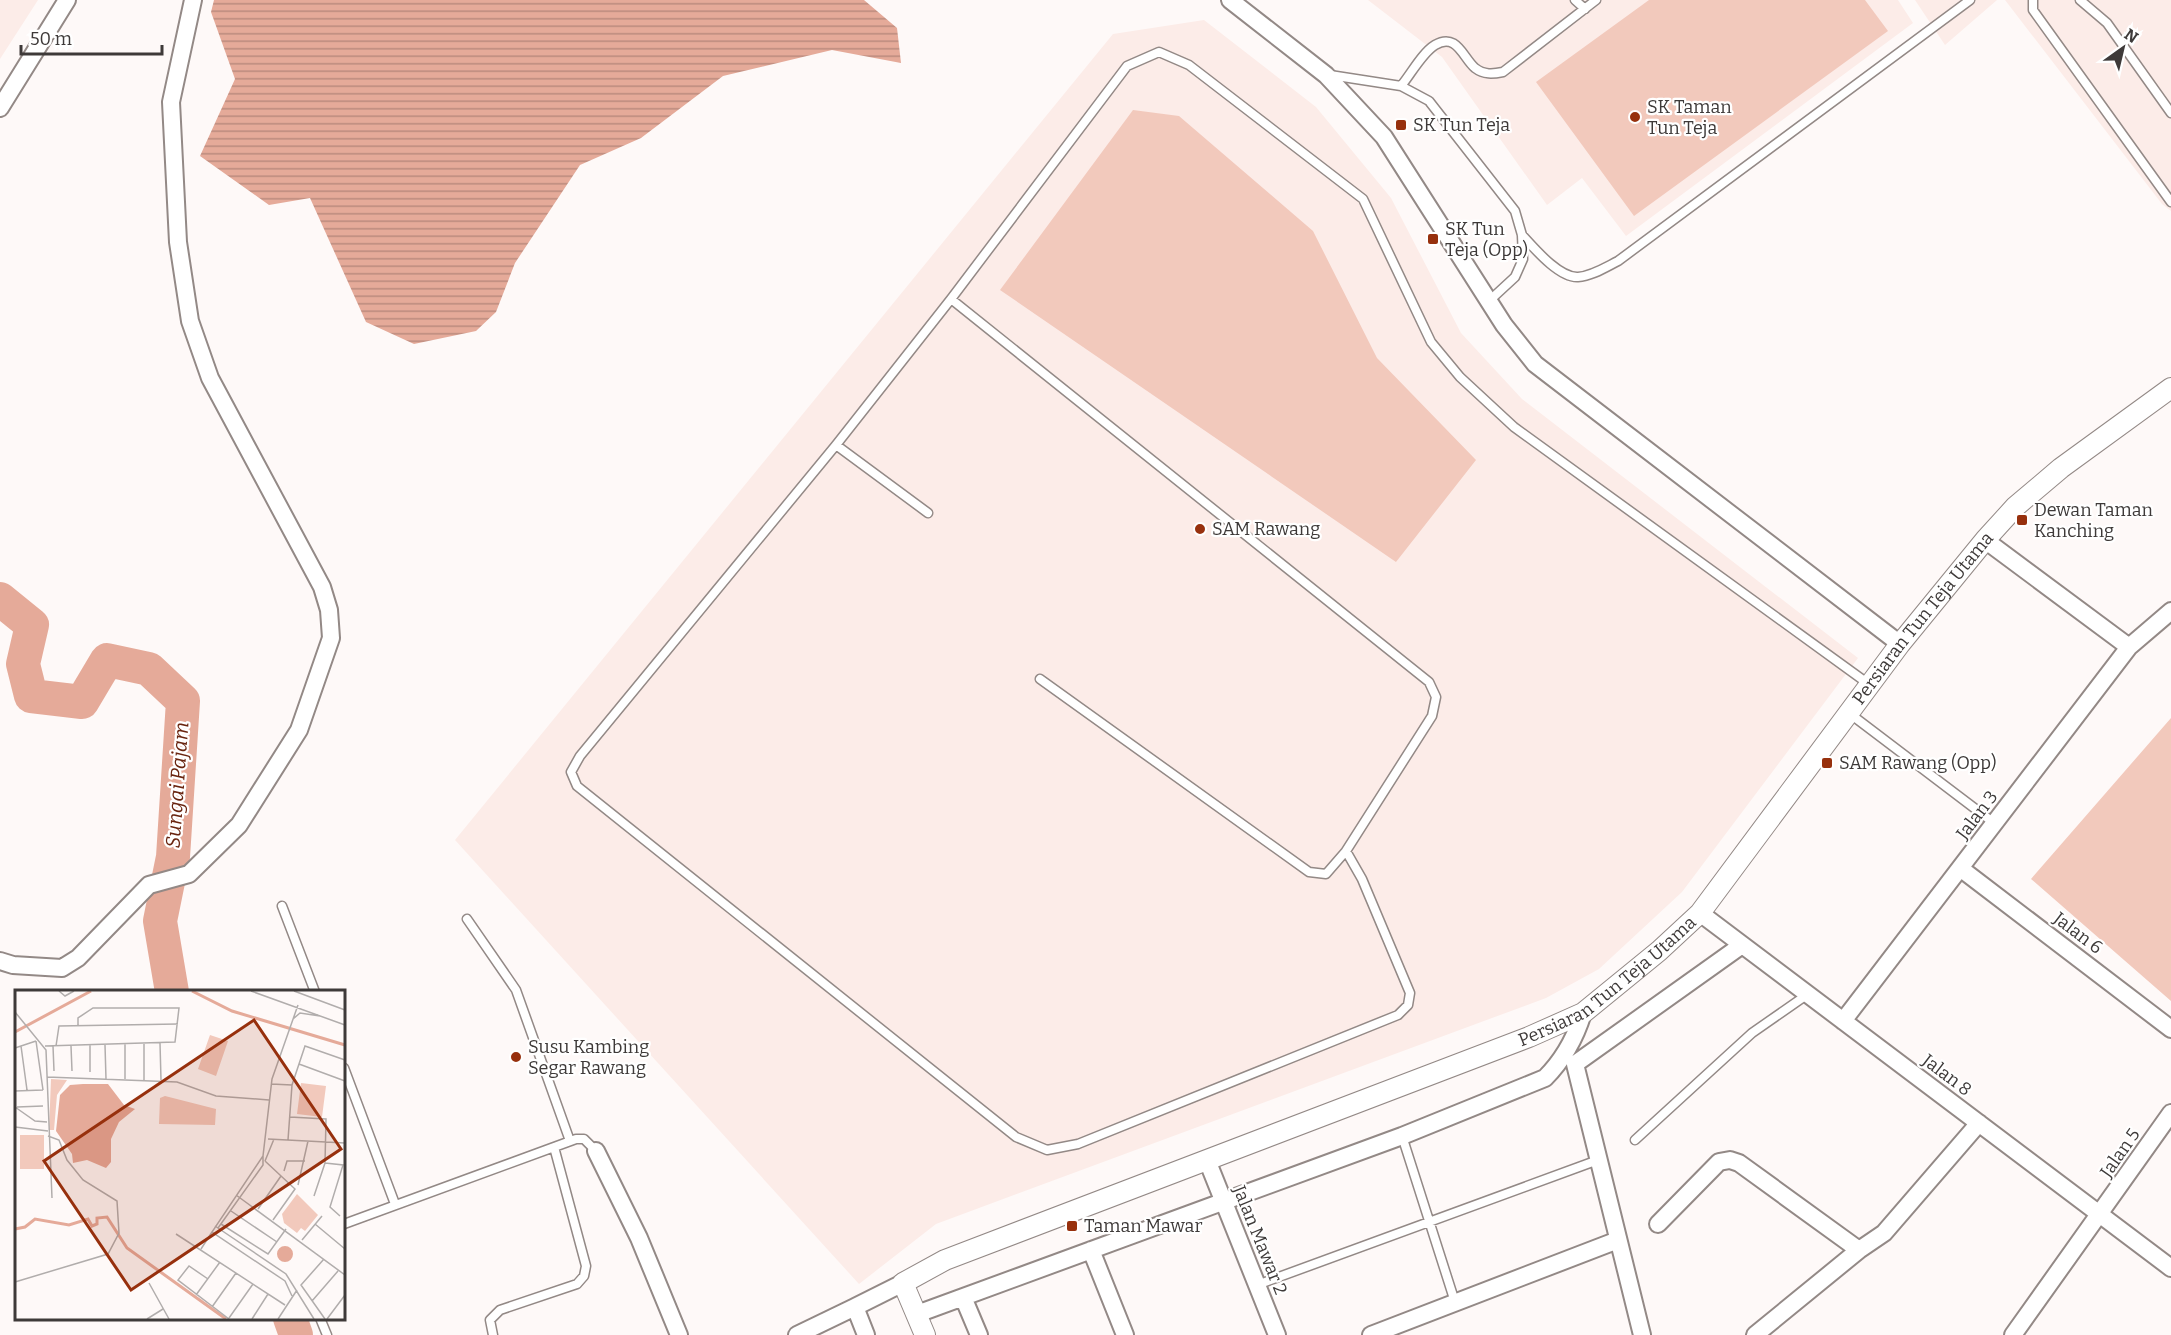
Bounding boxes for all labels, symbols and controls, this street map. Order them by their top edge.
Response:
scale bar [21,18,162,56]
north arrow [2093,18,2153,78]
text: N [2121,25,2142,47]
text: 50 m [30,28,72,50]
place label: SK Taman Tun Teja [1647,96,1732,139]
marker: SK Taman Tun Teja [1628,110,1642,124]
place label: SK Tun Teja [1413,114,1510,136]
marker: SK Tun Teja [1394,118,1408,132]
place label: SK Tun Teja (Opp) [1445,218,1528,261]
marker: SK Tun Teja (Opp) [1426,232,1440,246]
place label: Dewan Taman Kanching [2034,499,2154,542]
marker: Dewan Taman Kanching [2015,513,2029,527]
place label: SAM Rawang [1212,518,1320,540]
marker: SAM Rawang [1193,522,1207,536]
street label: Persiaran Tun Teja Utama [1848,527,1998,709]
water label: Sungai Pajam [161,721,194,849]
place label: SAM Rawang (Opp) [1839,752,1997,774]
marker: SAM Rawang (Opp) [1820,756,1834,770]
street label: Jalan 3 [1951,786,2002,845]
street label: Jalan 6 [2048,907,2107,959]
street label: Persiaran Tun Teja Utama [1515,911,1701,1051]
inset map [15,990,345,1320]
place label: Susu Kambing Segar Rawang [528,1036,649,1079]
street label: Jalan 8 [1917,1049,1976,1101]
marker: Susu Kambing Segar Rawang [509,1050,523,1064]
street label: Jalan 5 [2095,1124,2145,1183]
street label: Jalan Mawar 2 [1228,1181,1292,1298]
place label: Taman Mawar [1084,1215,1202,1237]
marker: Taman Mawar [1065,1219,1079,1233]

